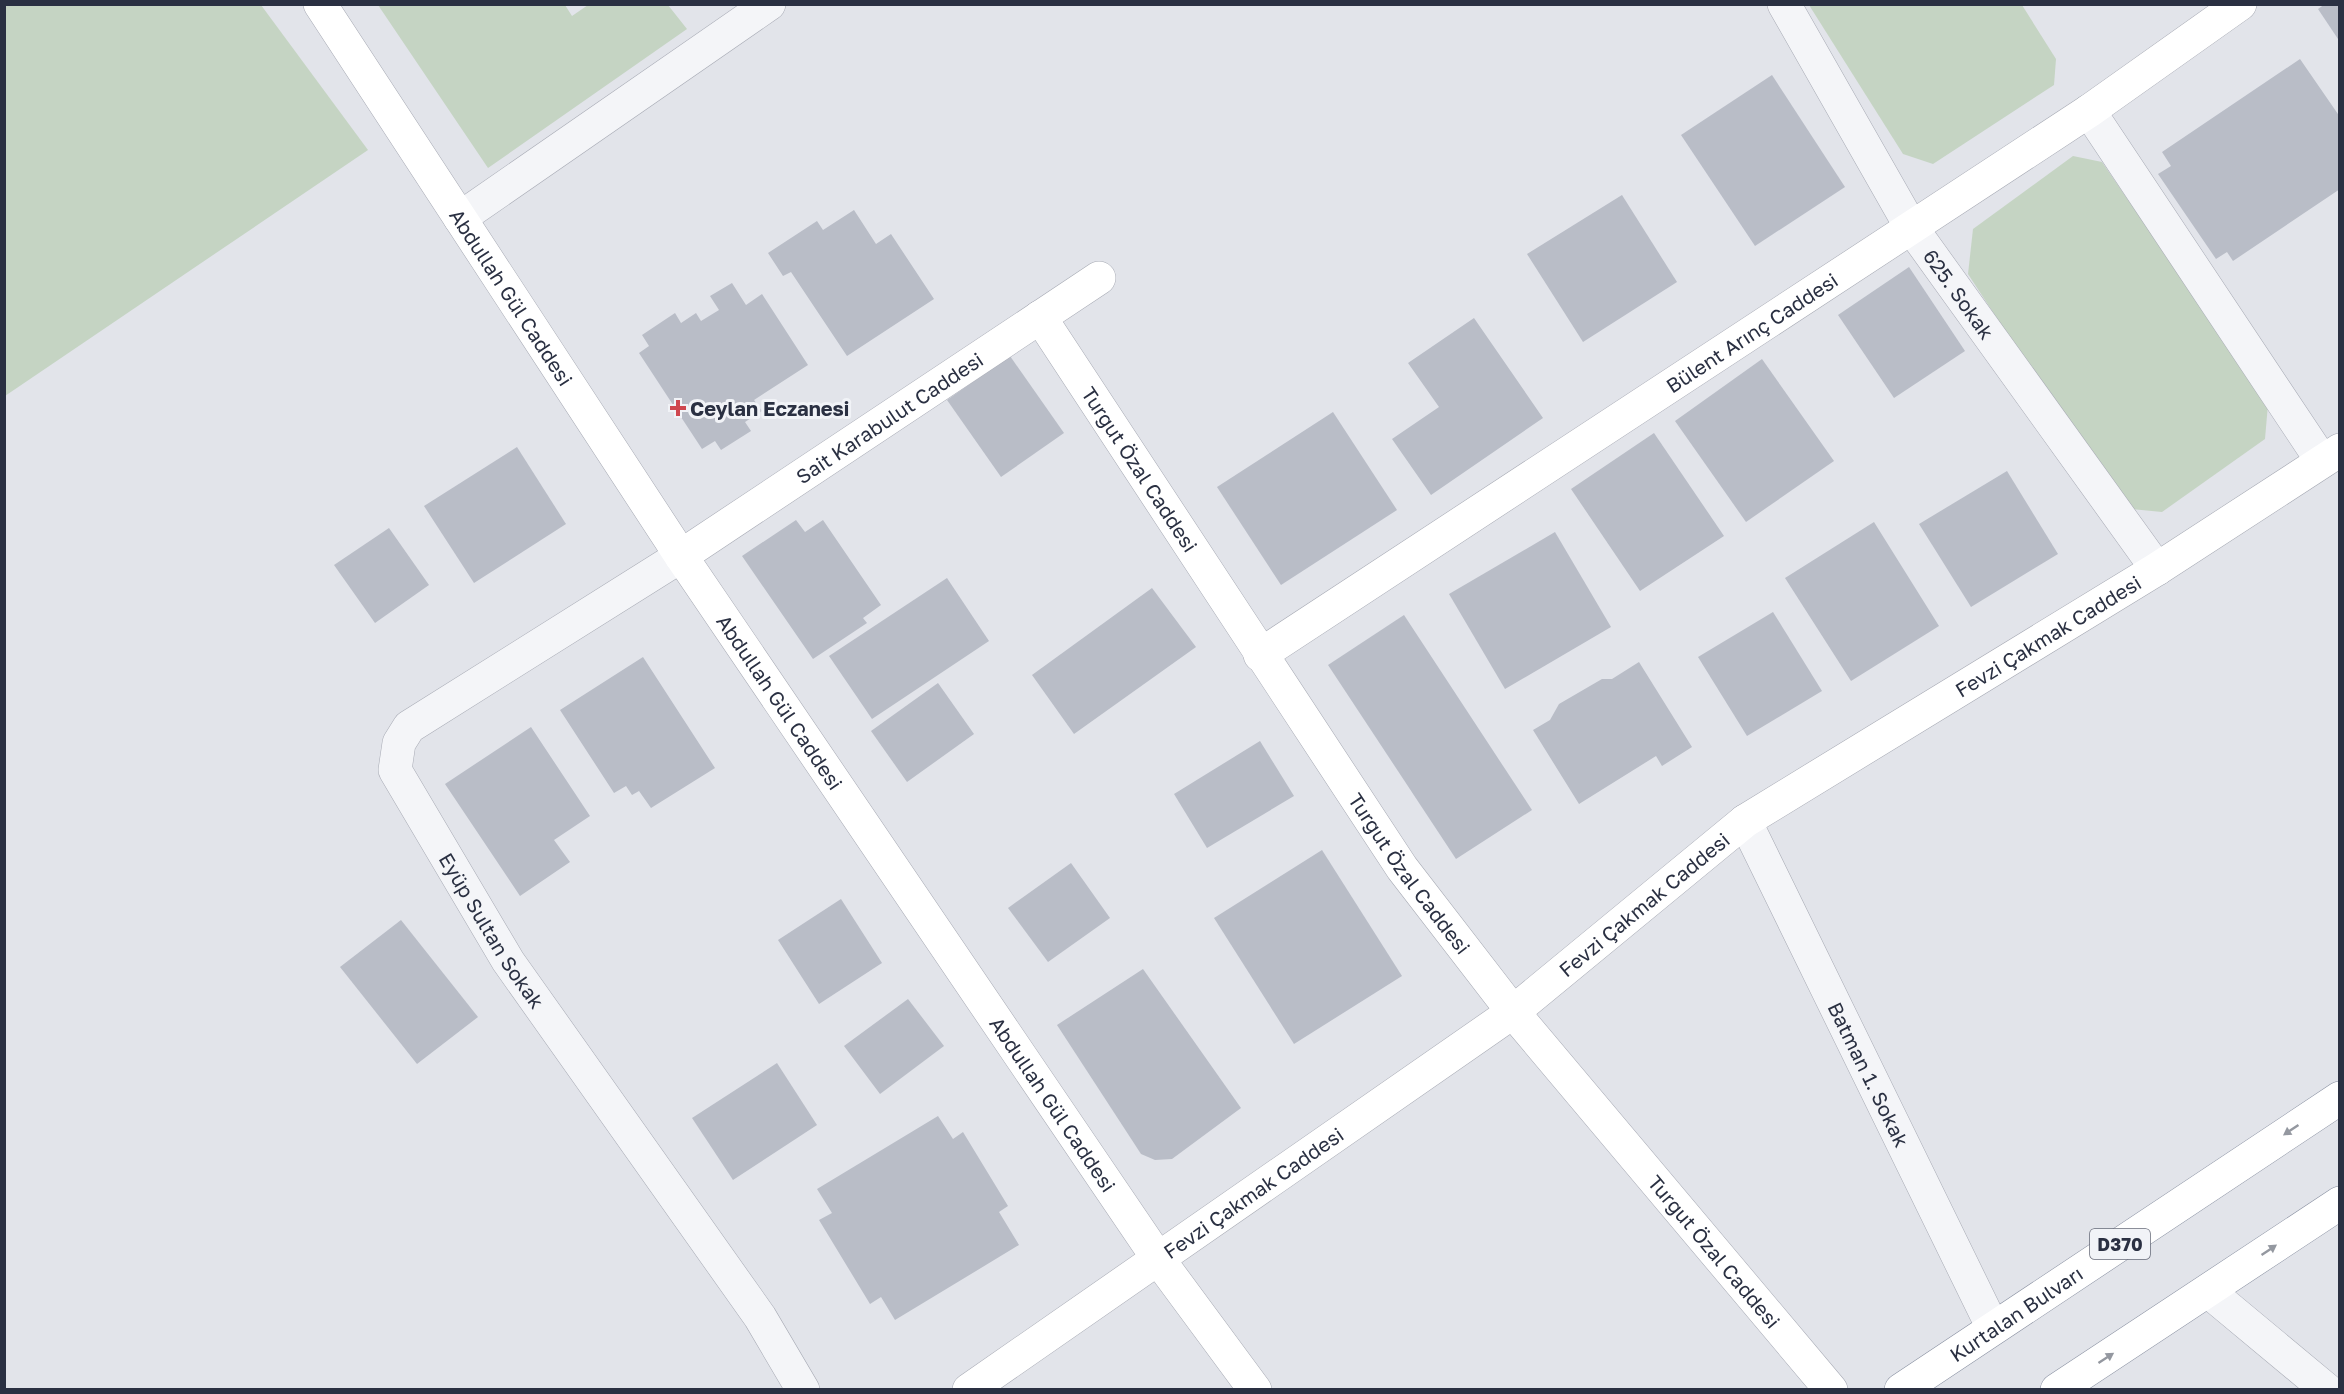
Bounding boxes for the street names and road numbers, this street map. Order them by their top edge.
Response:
street label: Abdullah Gül Caddesi [445,204,578,390]
street label: 625. Sokak [1919,244,1999,343]
street label: Bülent Arınç Caddesi [1661,267,1842,397]
street label: Sait Karabulut Caddesi [791,347,987,488]
street label: Turgut Özal Caddesi [1077,382,1203,556]
street label: Fevzi Çakmak Caddesi [1951,570,2145,702]
street label: Abdullah Gül Caddesi [712,610,848,794]
street label: Turgut Özal Caddesi [1344,788,1476,958]
street label: Fevzi Çakmak Caddesi [1554,827,1734,981]
street label: Eyüp Sultan Sokak [435,848,550,1013]
street label: Batman 1. Sokak [1823,998,1914,1151]
street label: Abdullah Gül Caddesi [985,1012,1121,1196]
street label: Fevzi Çakmak Caddesi [1159,1122,1348,1263]
street label: Turgut Özal Caddesi [1643,1170,1786,1333]
road number: D370 [2090,1229,2150,1259]
street label: Kurtalan Bulvarı [1945,1261,2087,1366]

